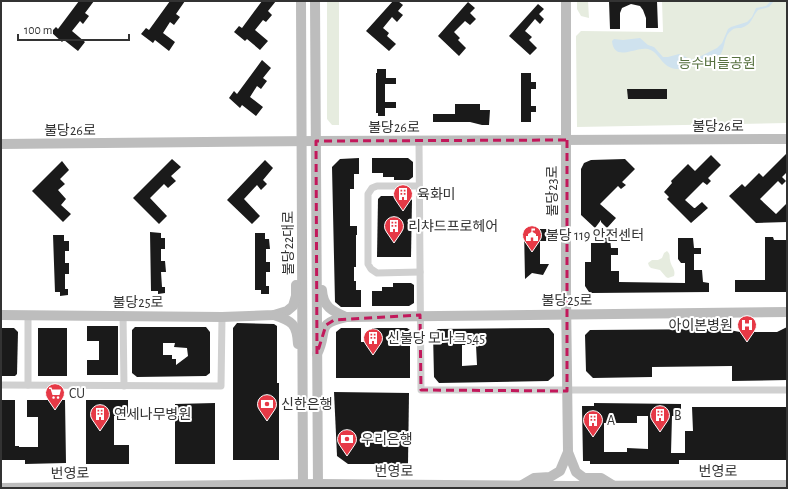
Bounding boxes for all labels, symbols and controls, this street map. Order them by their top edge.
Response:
scale bar [18,16,129,42]
text: 100 m [24,24,52,36]
park label: 능수버들공원 [678,56,756,71]
street label: 불당26로 [692,119,744,134]
street label: 불당26로 [368,120,420,135]
street label: 불당26로 [44,123,96,138]
street label: 불당23로 [545,165,560,216]
building icon: 육화미 [392,183,414,211]
place label: 육화미 [417,187,456,202]
street label: 불당22대로 [281,211,296,275]
building icon: 리챠드프로헤어 [383,215,405,243]
place label: 리챠드프로헤어 [408,219,498,234]
public building icon: 불당 119 안전센터 [521,224,543,252]
place label: 불당 119 안전센터 [546,228,644,243]
street label: 불당25로 [542,293,593,308]
street label: 불당25로 [113,295,164,310]
hospital icon: 아이본병원 [736,314,758,342]
place label: 아이본병원 [669,318,733,333]
building icon: 신불당 모나크545 [362,327,384,355]
place label: 신불당 모나크545 [387,331,485,346]
supermarket icon: CU [44,382,66,410]
place label: CU [69,387,85,401]
bank icon: 신한은행 [256,393,278,421]
place label: 신한은행 [281,397,333,412]
building icon: 연세나무병원 [89,403,111,431]
building icon: B [649,404,671,432]
place label: 연세나무병원 [114,407,191,422]
building icon: A [582,409,604,437]
place label: B [674,409,682,423]
place label: A [607,414,615,428]
bank icon: 우리은행 [336,428,358,456]
place label: 우리은행 [361,432,413,447]
street label: 번영로 [375,464,413,479]
street label: 번영로 [699,464,737,479]
street label: 번영로 [51,466,90,481]

